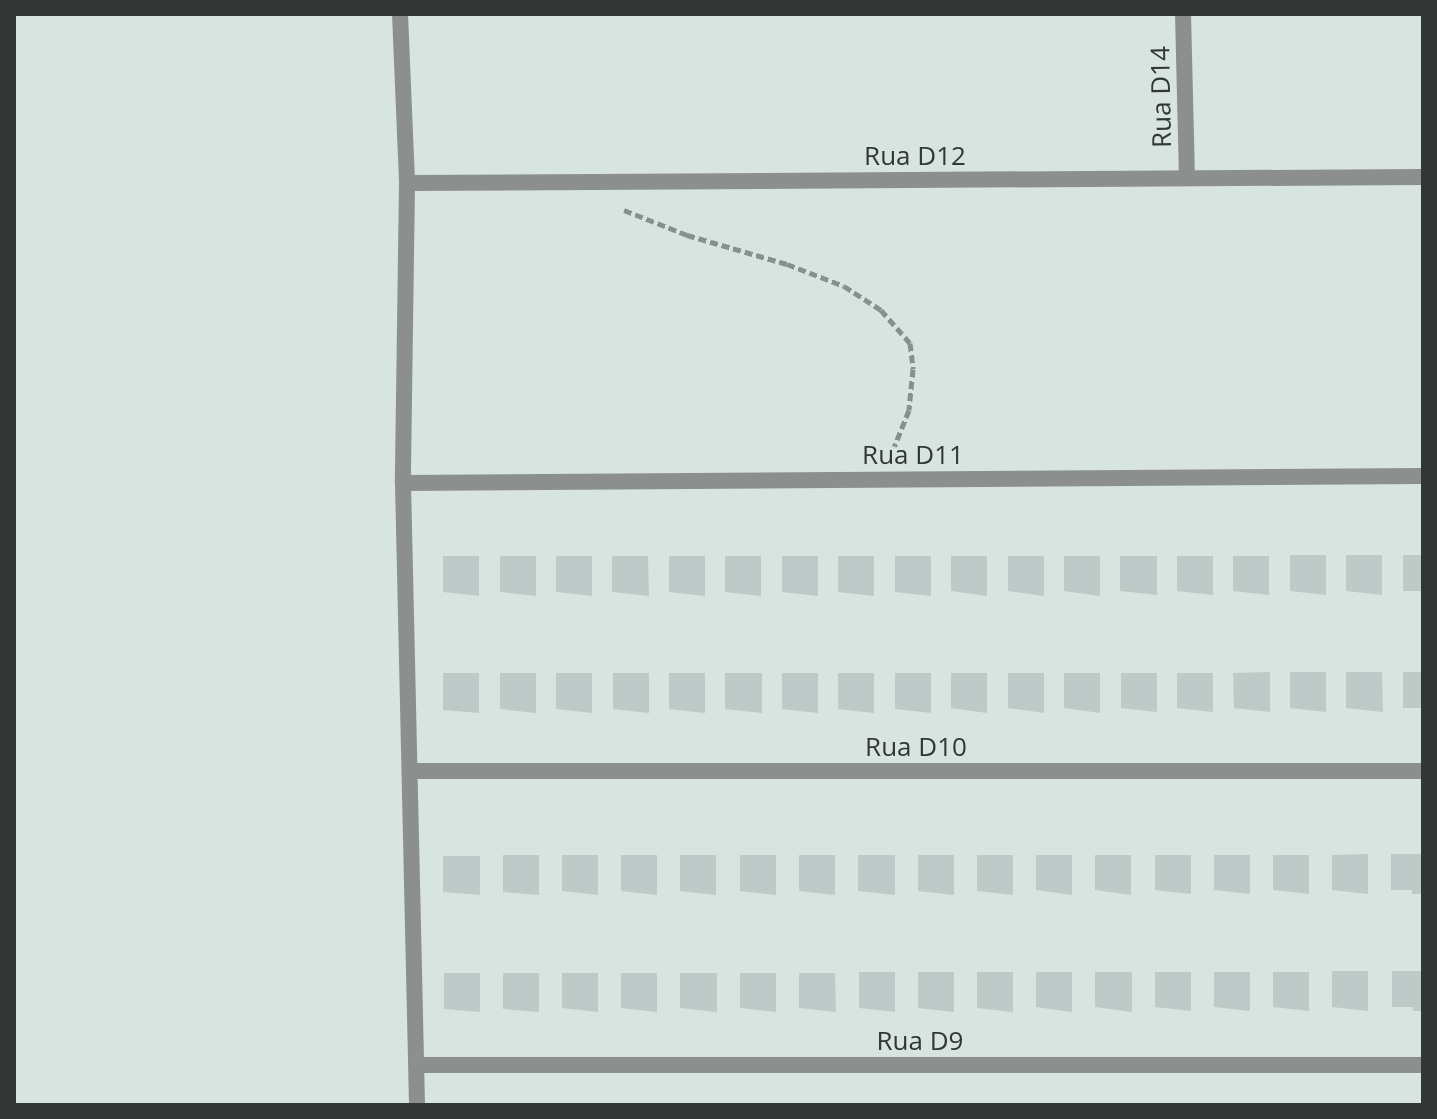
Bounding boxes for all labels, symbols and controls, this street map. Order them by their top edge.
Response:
street label: Rua D14 [1145,46,1177,148]
street label: Rua D12 [864,140,966,172]
street label: Rua D11 [862,439,964,471]
street label: Rua D10 [865,731,967,763]
street label: Rua D9 [877,1025,963,1057]

